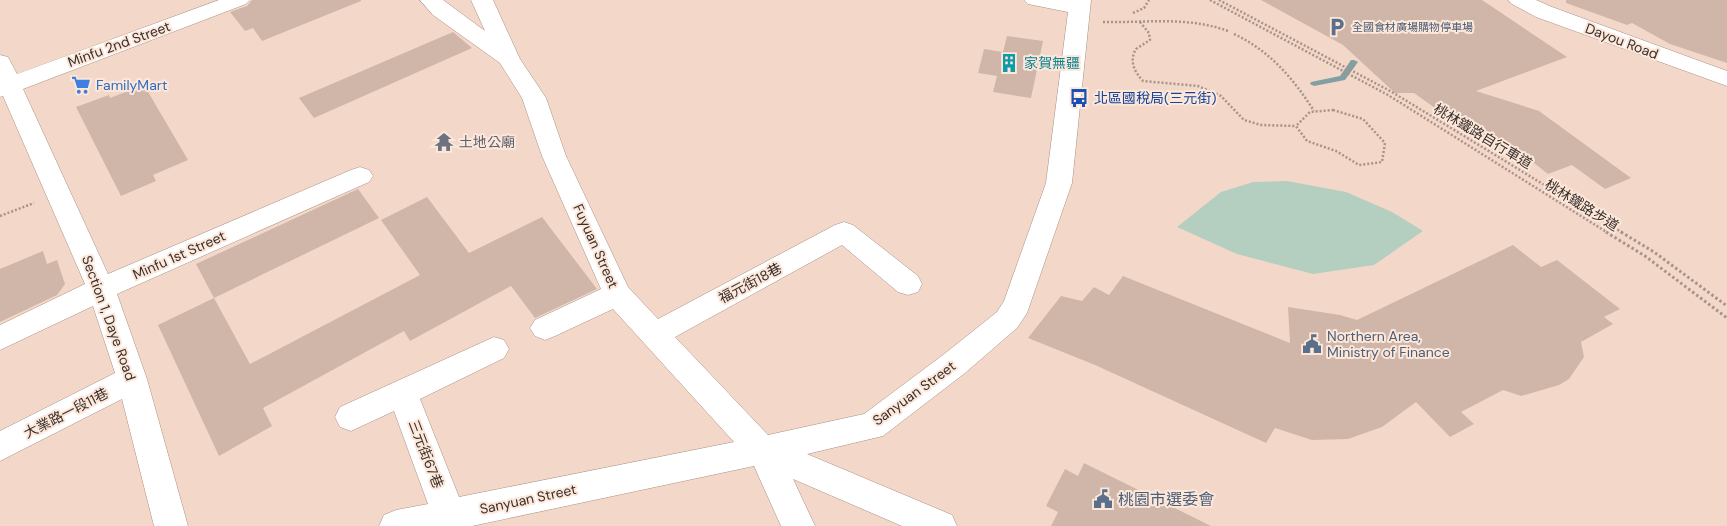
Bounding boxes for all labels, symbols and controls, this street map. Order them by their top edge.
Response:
parking icon: 全國食材廣場購物停車場 [1326,16,1348,38]
street label: Minfu 2nd Street [65,17,173,71]
street label: Dayou Road [1583,19,1661,63]
place label: 全國食材廣場購物停車場 [1352,20,1473,34]
building icon: 家賀無疆 [998,52,1020,74]
place label: 家賀無疆 [1024,54,1080,72]
supermarket icon: FamilyMart [70,74,92,96]
place label: FamilyMart [96,76,167,94]
bus stop icon: 北區國稅局(三元街) [1068,87,1090,109]
place label: 北區國稅局(三元街) [1094,89,1216,107]
street label: 桃林鐵路自行車道 [1430,99,1536,173]
temple icon: 土地公廟 [433,131,455,153]
place label: 土地公廟 [459,133,515,151]
street label: 桃林鐵路步道 [1542,175,1622,235]
street label: Fuyuan Street [569,201,623,291]
street label: Minfu 1st Street [130,227,228,283]
street label: Section 1, Daye Road [78,253,140,383]
street label: 福元街18巷 [715,259,785,307]
place label: Northern Area, Ministry of Finance [1327,327,1450,361]
public building icon: Northern Area, Ministry of Finance [1301,333,1323,355]
street label: Sanyuan Street [869,357,959,429]
street label: 大業路一段11巷 [21,384,111,442]
street label: 三元街67巷 [405,417,447,491]
street label: Sanyuan Street [478,480,578,518]
public building icon: 桃園市選委會 [1092,488,1114,510]
place label: 桃園市選委會 [1118,489,1214,510]

